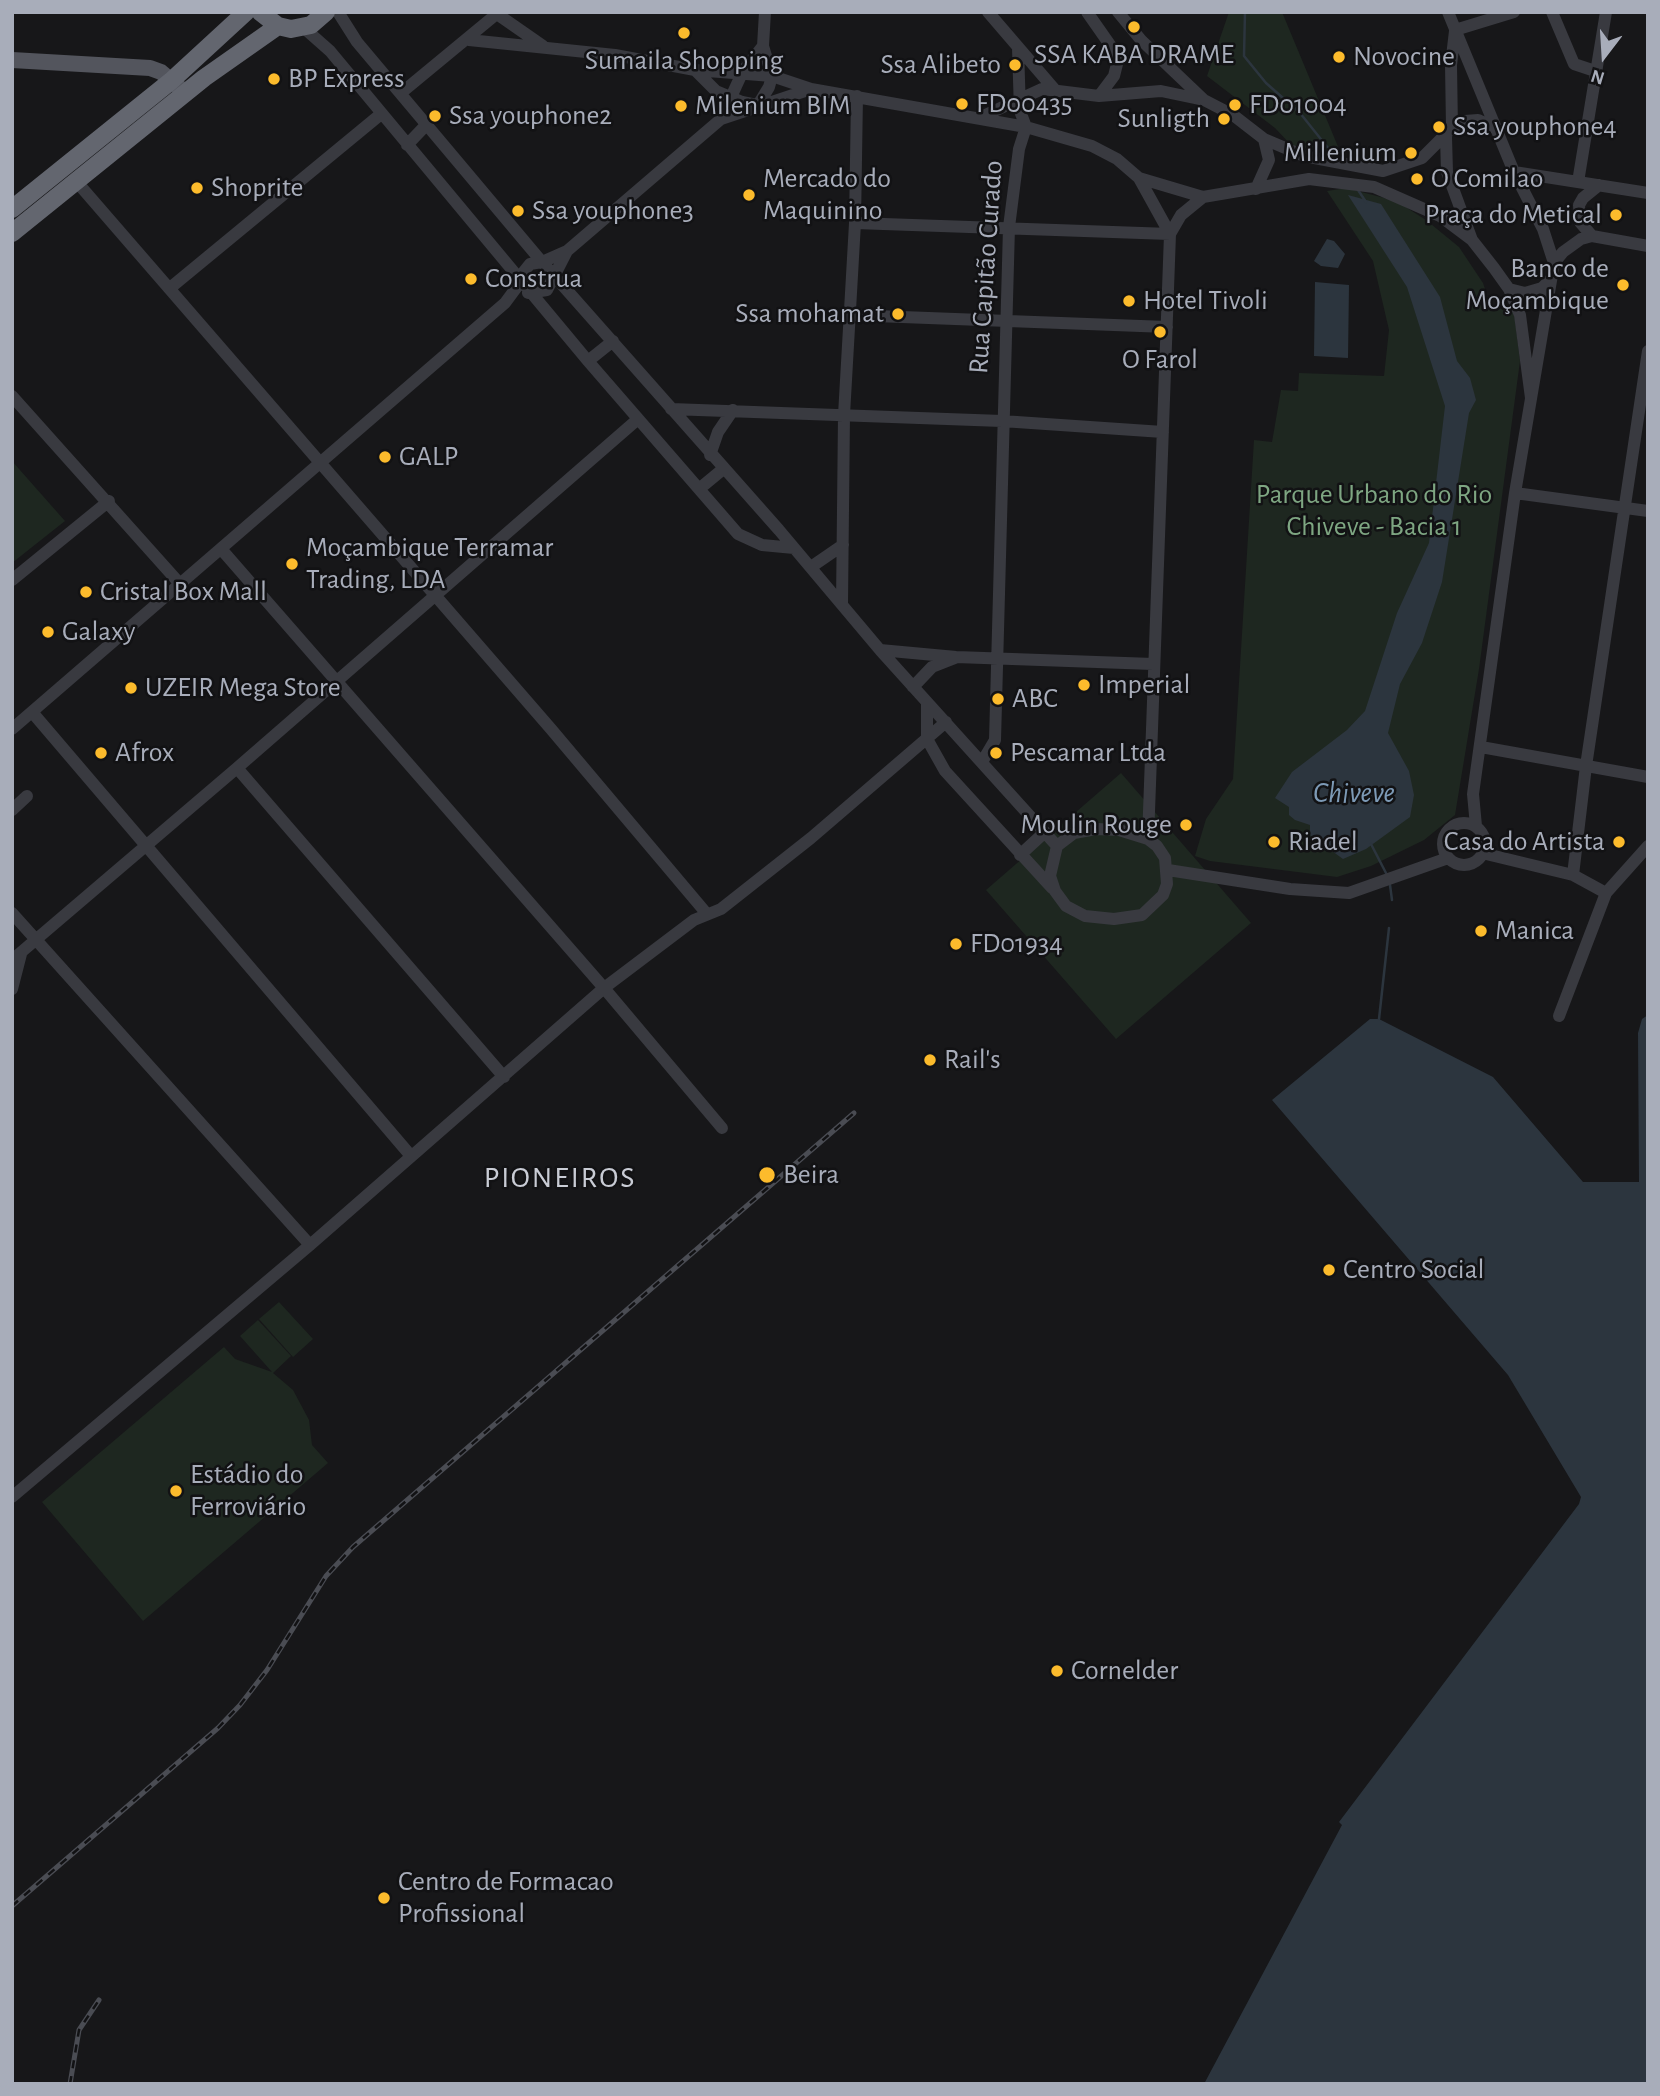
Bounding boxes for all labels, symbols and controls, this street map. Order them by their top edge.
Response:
marker: SSA KABA DRAME [1126,19,1142,35]
north arrow [1569,21,1639,91]
marker: Sumaila Shopping [676,25,692,41]
place label: SSA KABA DRAME [1034,38,1234,72]
place label: Novocine [1353,40,1455,74]
place label: Sumaila Shopping [585,44,783,78]
place label: Ssa Alibeto [880,48,1001,82]
marker: Novocine [1331,49,1347,65]
marker: Ssa Alibeto [1007,57,1023,73]
place label: BP Express [288,62,405,96]
text: N [1589,66,1607,88]
marker: BP Express [266,71,282,87]
place label: FD00435 [976,87,1073,121]
place label: FD01004 [1249,88,1347,122]
place label: Milenium BIM [695,89,851,123]
marker: FD00435 [954,96,970,112]
marker: FD01004 [1227,97,1243,113]
marker: Milenium BIM [673,98,689,114]
place label: Ssa youphone2 [449,99,612,133]
place label: Sunligth [1118,102,1210,136]
marker: Ssa youphone2 [427,108,443,124]
place label: Ssa youphone4 [1453,110,1617,144]
marker: Sunligth [1216,111,1232,127]
marker: Ssa youphone4 [1431,119,1447,135]
place label: Millenium [1284,136,1397,170]
marker: Millenium [1403,145,1419,161]
street label: Rua Capitão Curado [962,159,1010,375]
place label: Mercado do Maquinino [763,162,891,228]
place label: O Comilao [1431,162,1544,196]
place label: Shoprite [211,171,303,205]
marker: O Comilao [1409,171,1425,187]
marker: Shoprite [189,180,205,196]
marker: Mercado do Maquinino [741,187,757,203]
place label: Ssa youphone3 [532,194,694,228]
place label: Praça do Metical [1425,198,1602,232]
marker: Ssa youphone3 [510,203,526,219]
marker: Praça do Metical [1608,207,1624,223]
place label: Banco de Moçambique [1466,252,1609,318]
place label: Construa [485,262,582,296]
marker: Construa [463,271,479,287]
marker: Banco de Moçambique [1615,277,1631,293]
place label: Hotel Tivoli [1143,284,1268,318]
marker: Hotel Tivoli [1121,293,1137,309]
place label: Ssa mohamat [735,297,884,331]
marker: Ssa mohamat [890,306,906,322]
marker: O Farol [1152,324,1168,340]
place label: O Farol [1122,343,1198,377]
place label: GALP [399,440,458,474]
marker: GALP [377,449,393,465]
park label: Parque Urbano do Rio Chiveve - Bacia 1 [1256,478,1492,544]
place label: Moçambique Terramar Trading, LDA [306,531,553,597]
marker: Moçambique Terramar Trading, LDA [284,556,300,572]
place label: Cristal Box Mall [100,575,267,609]
marker: Cristal Box Mall [78,584,94,600]
place label: Galaxy [62,615,135,649]
marker: Galaxy [40,624,56,640]
place label: Imperial [1098,668,1190,702]
place label: UZEIR Mega Store [145,671,341,705]
marker: Imperial [1076,677,1092,693]
marker: UZEIR Mega Store [123,680,139,696]
place label: ABC [1012,682,1058,716]
marker: ABC [990,691,1006,707]
place label: Afrox [115,736,174,770]
place label: Pescamar Ltda [1010,736,1166,770]
marker: Afrox [93,745,109,761]
marker: Pescamar Ltda [988,745,1004,761]
water label: Chiveve [1313,775,1395,811]
place label: Moulin Rouge [1021,808,1172,842]
marker: Moulin Rouge [1178,817,1194,833]
place label: Riadel [1288,825,1358,859]
place label: Casa do Artista [1444,825,1605,859]
marker: Riadel [1266,834,1282,850]
marker: Casa do Artista [1611,834,1627,850]
place label: Manica [1495,914,1574,948]
marker: Manica [1473,923,1489,939]
place label: FD01934 [970,927,1063,961]
marker: FD01934 [948,936,964,952]
place label: Rail's [944,1043,1001,1077]
marker: Rail's [922,1052,938,1068]
place label: Beira [783,1158,839,1192]
district label: PIONEIROS [485,1160,635,1196]
marker: Beira [757,1165,777,1185]
place label: Centro Social [1343,1253,1484,1287]
marker: Centro Social [1321,1262,1337,1278]
place label: Estádio do Ferroviário [190,1458,306,1524]
marker: Estádio do Ferroviário [168,1483,184,1499]
place label: Cornelder [1071,1654,1178,1688]
marker: Cornelder [1049,1663,1065,1679]
place label: Centro de Formacao Profissional [398,1865,614,1931]
marker: Centro de Formacao Profissional [376,1890,392,1906]

